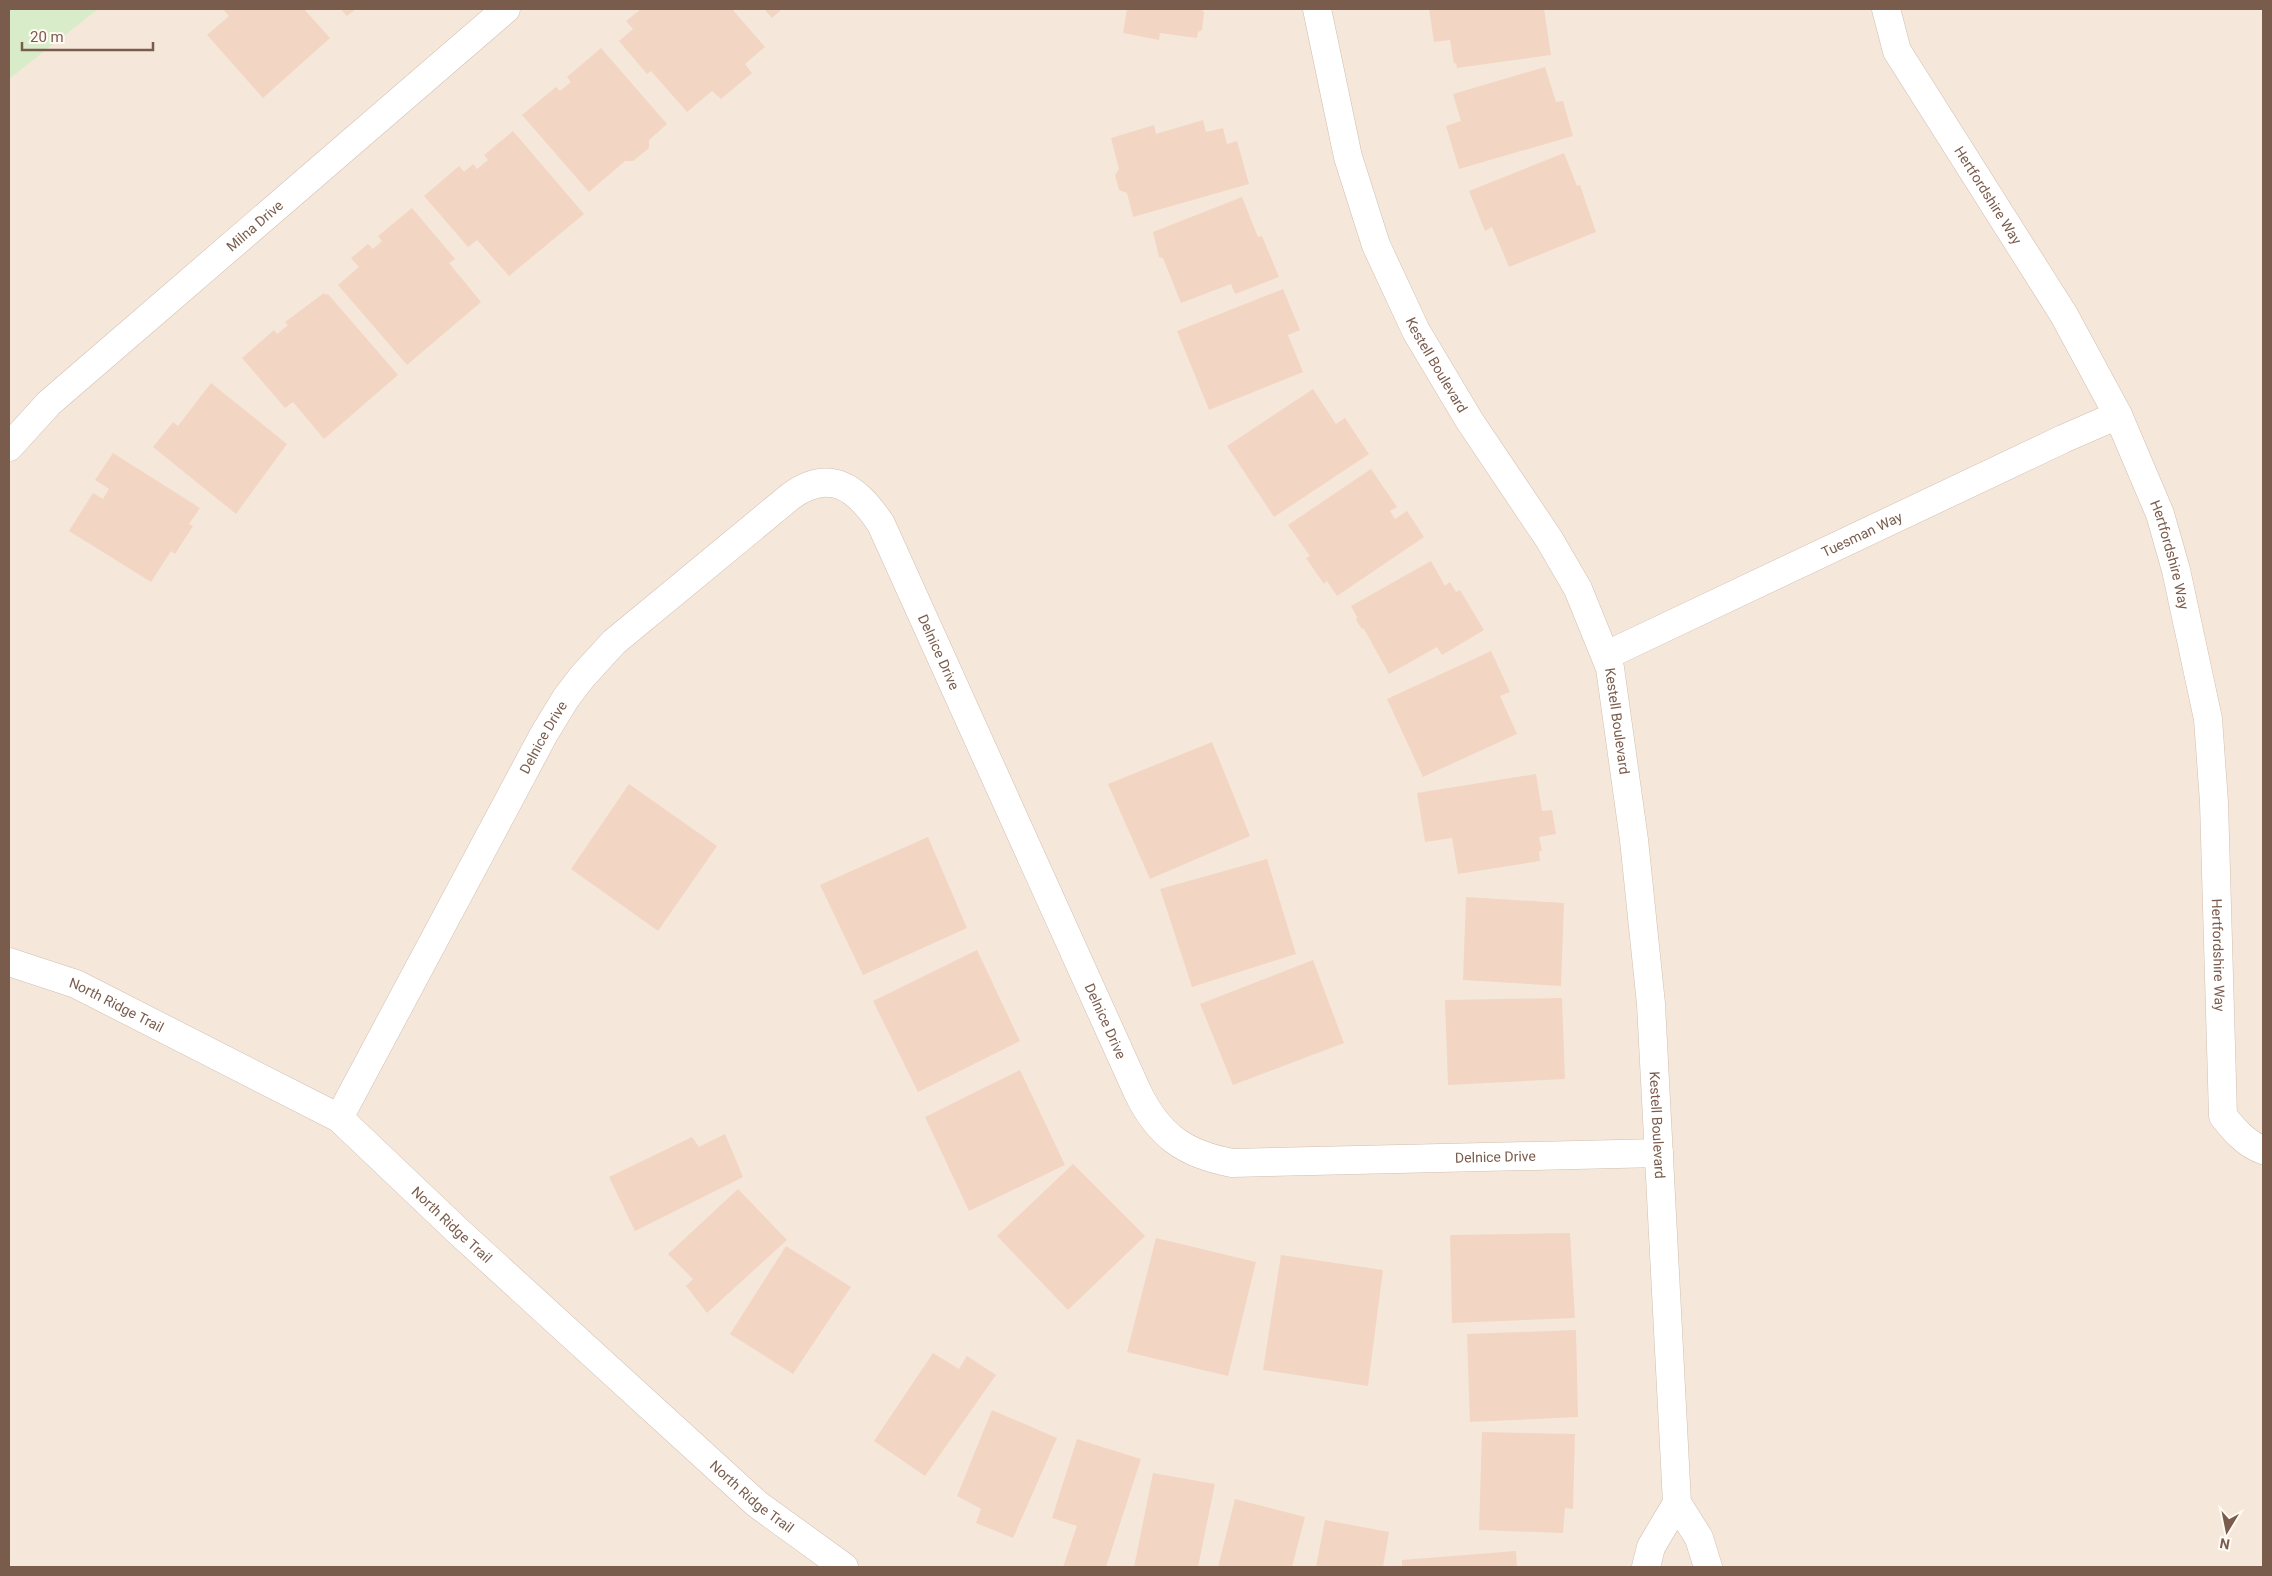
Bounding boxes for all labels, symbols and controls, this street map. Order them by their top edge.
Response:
scale bar [22,20,154,52]
text: 20 m [30,28,64,46]
street label: Hertfordshire Way [1951,143,2025,247]
street label: Milna Drive [223,197,286,254]
street label: Kestell Boulevard [1403,315,1471,415]
street label: Hertfordshire Way [2147,498,2192,611]
street label: Tuesman Way [1819,508,1905,560]
street label: Delnice Drive [915,612,963,692]
street label: Kestell Boulevard [1602,667,1633,775]
street label: Delnice Drive [516,698,570,776]
street label: Hertfordshire Way [2209,899,2228,1012]
street label: North Ridge Trail [67,974,167,1035]
street label: Delnice Drive [1082,981,1129,1061]
street label: Kestell Boulevard [1647,1071,1668,1179]
street label: Delnice Drive [1455,1148,1536,1166]
street label: North Ridge Trail [408,1183,495,1266]
street label: North Ridge Trail [707,1457,797,1536]
north arrow [2202,1506,2252,1556]
text: N [2218,1535,2231,1553]

